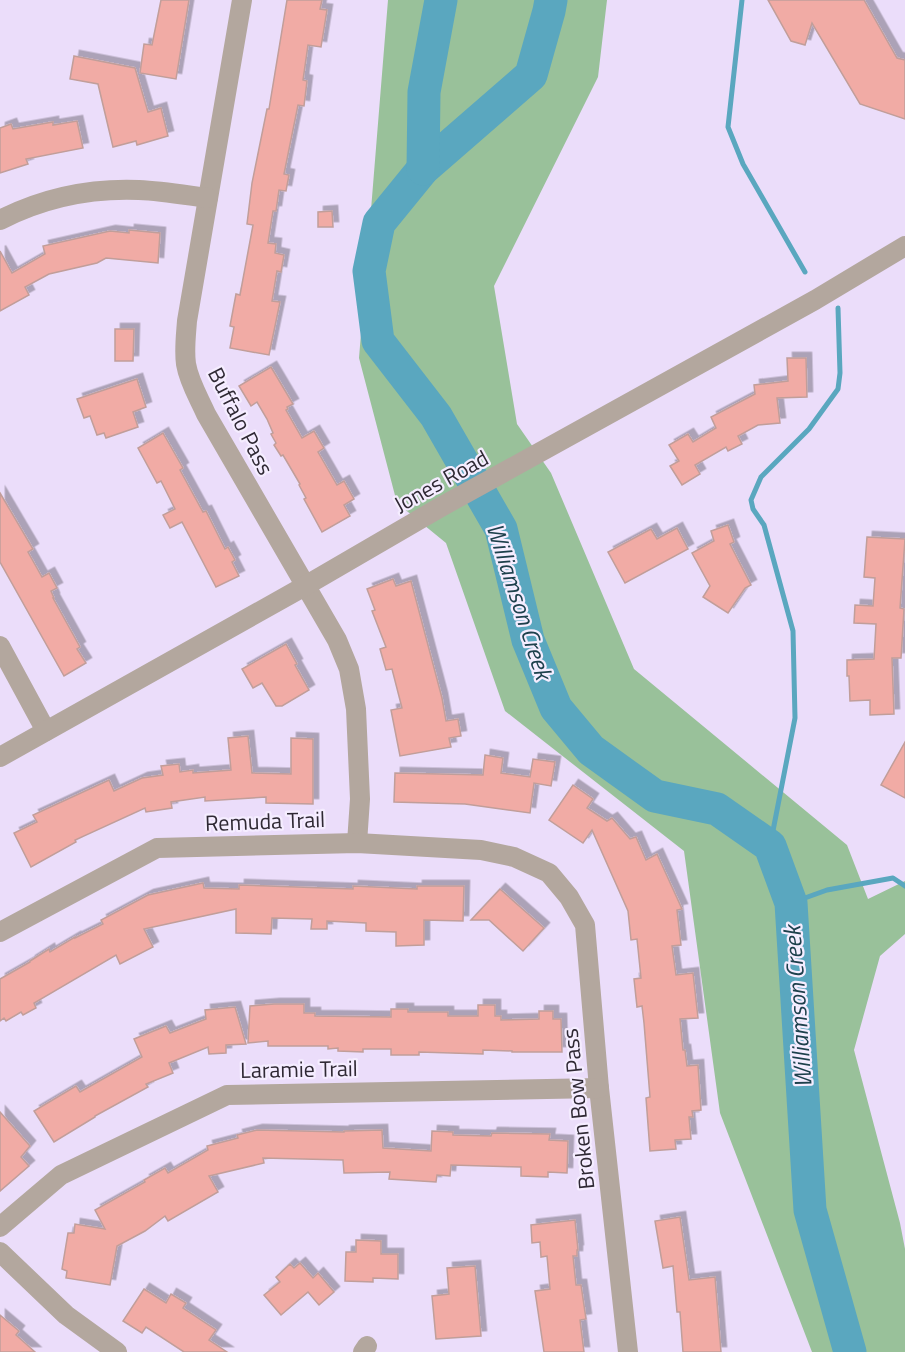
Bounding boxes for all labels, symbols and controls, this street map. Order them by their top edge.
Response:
street label: Buffalo Pass [199,361,283,481]
street label: Jones Road [387,441,495,521]
water label: Williamson Creek [478,518,563,687]
street label: Remuda Trail [204,802,326,840]
water label: Williamson Creek [773,921,821,1089]
street label: Broken Bow Pass [553,1027,603,1191]
street label: Laramie Trail [240,1051,358,1087]

